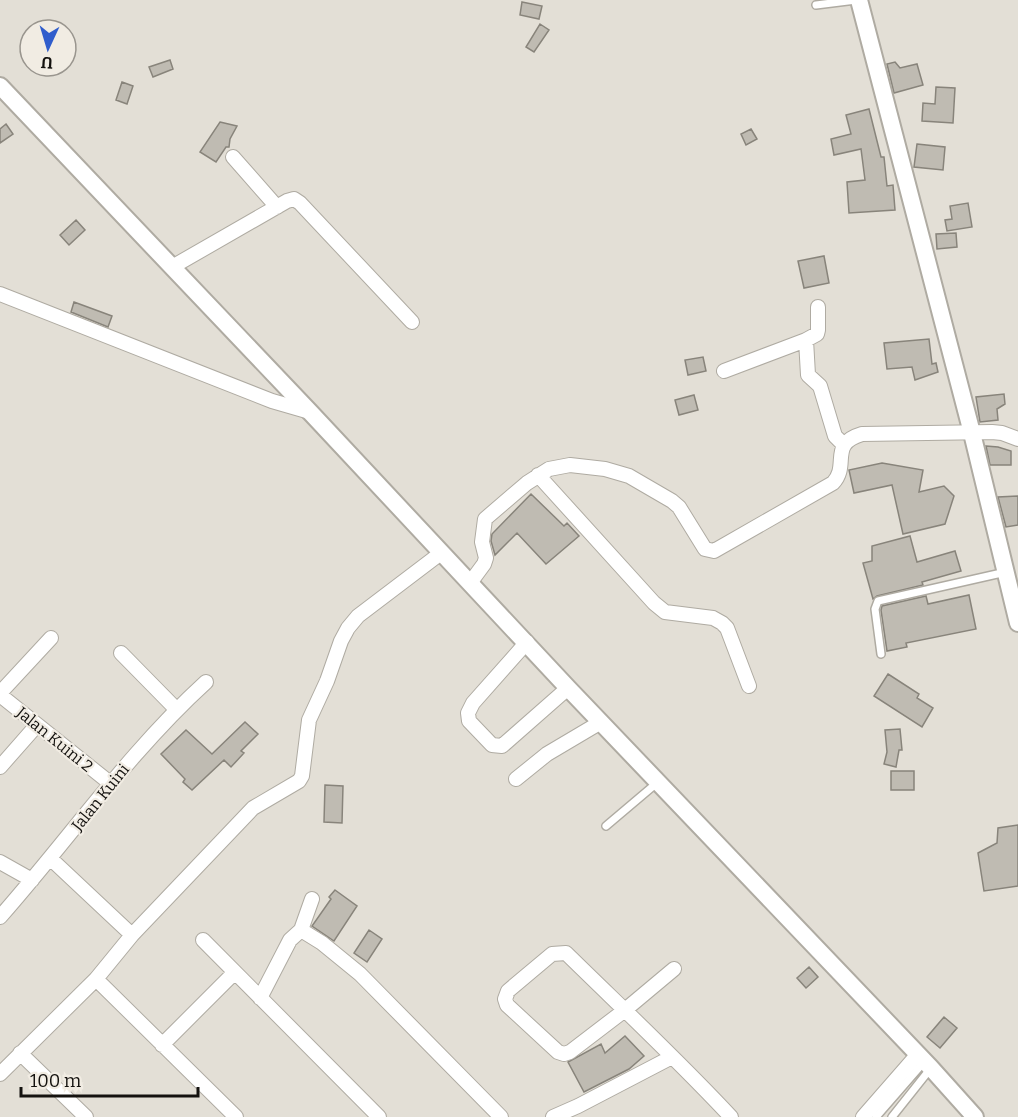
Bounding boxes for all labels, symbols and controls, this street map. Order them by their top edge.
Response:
north arrow [18,18,78,78]
text: U [40,53,54,72]
street label: Jalan Kuini 2 [12,702,97,776]
street label: Jalan Kuini [67,760,133,835]
scale bar [21,1060,198,1098]
text: 100 m [30,1070,81,1092]

